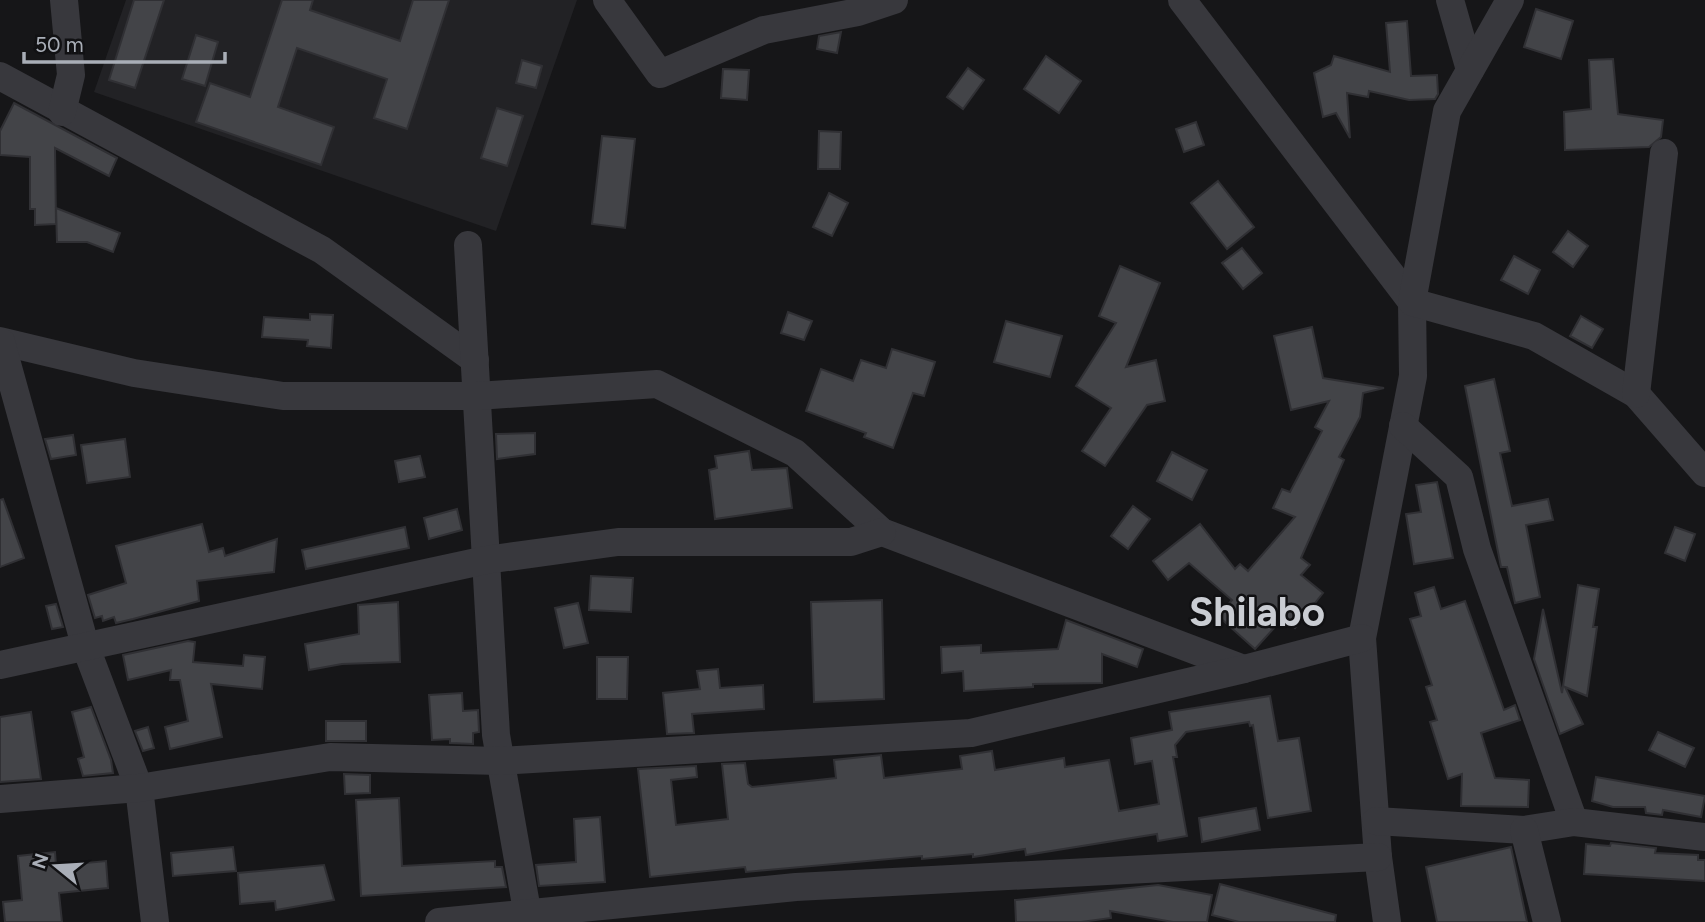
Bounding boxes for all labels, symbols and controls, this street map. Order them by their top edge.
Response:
scale bar [24,21,226,65]
text: 50 m [35,32,84,57]
district label: Shilabo [1189,588,1325,636]
north arrow [21,831,91,901]
text: N [27,850,54,871]

